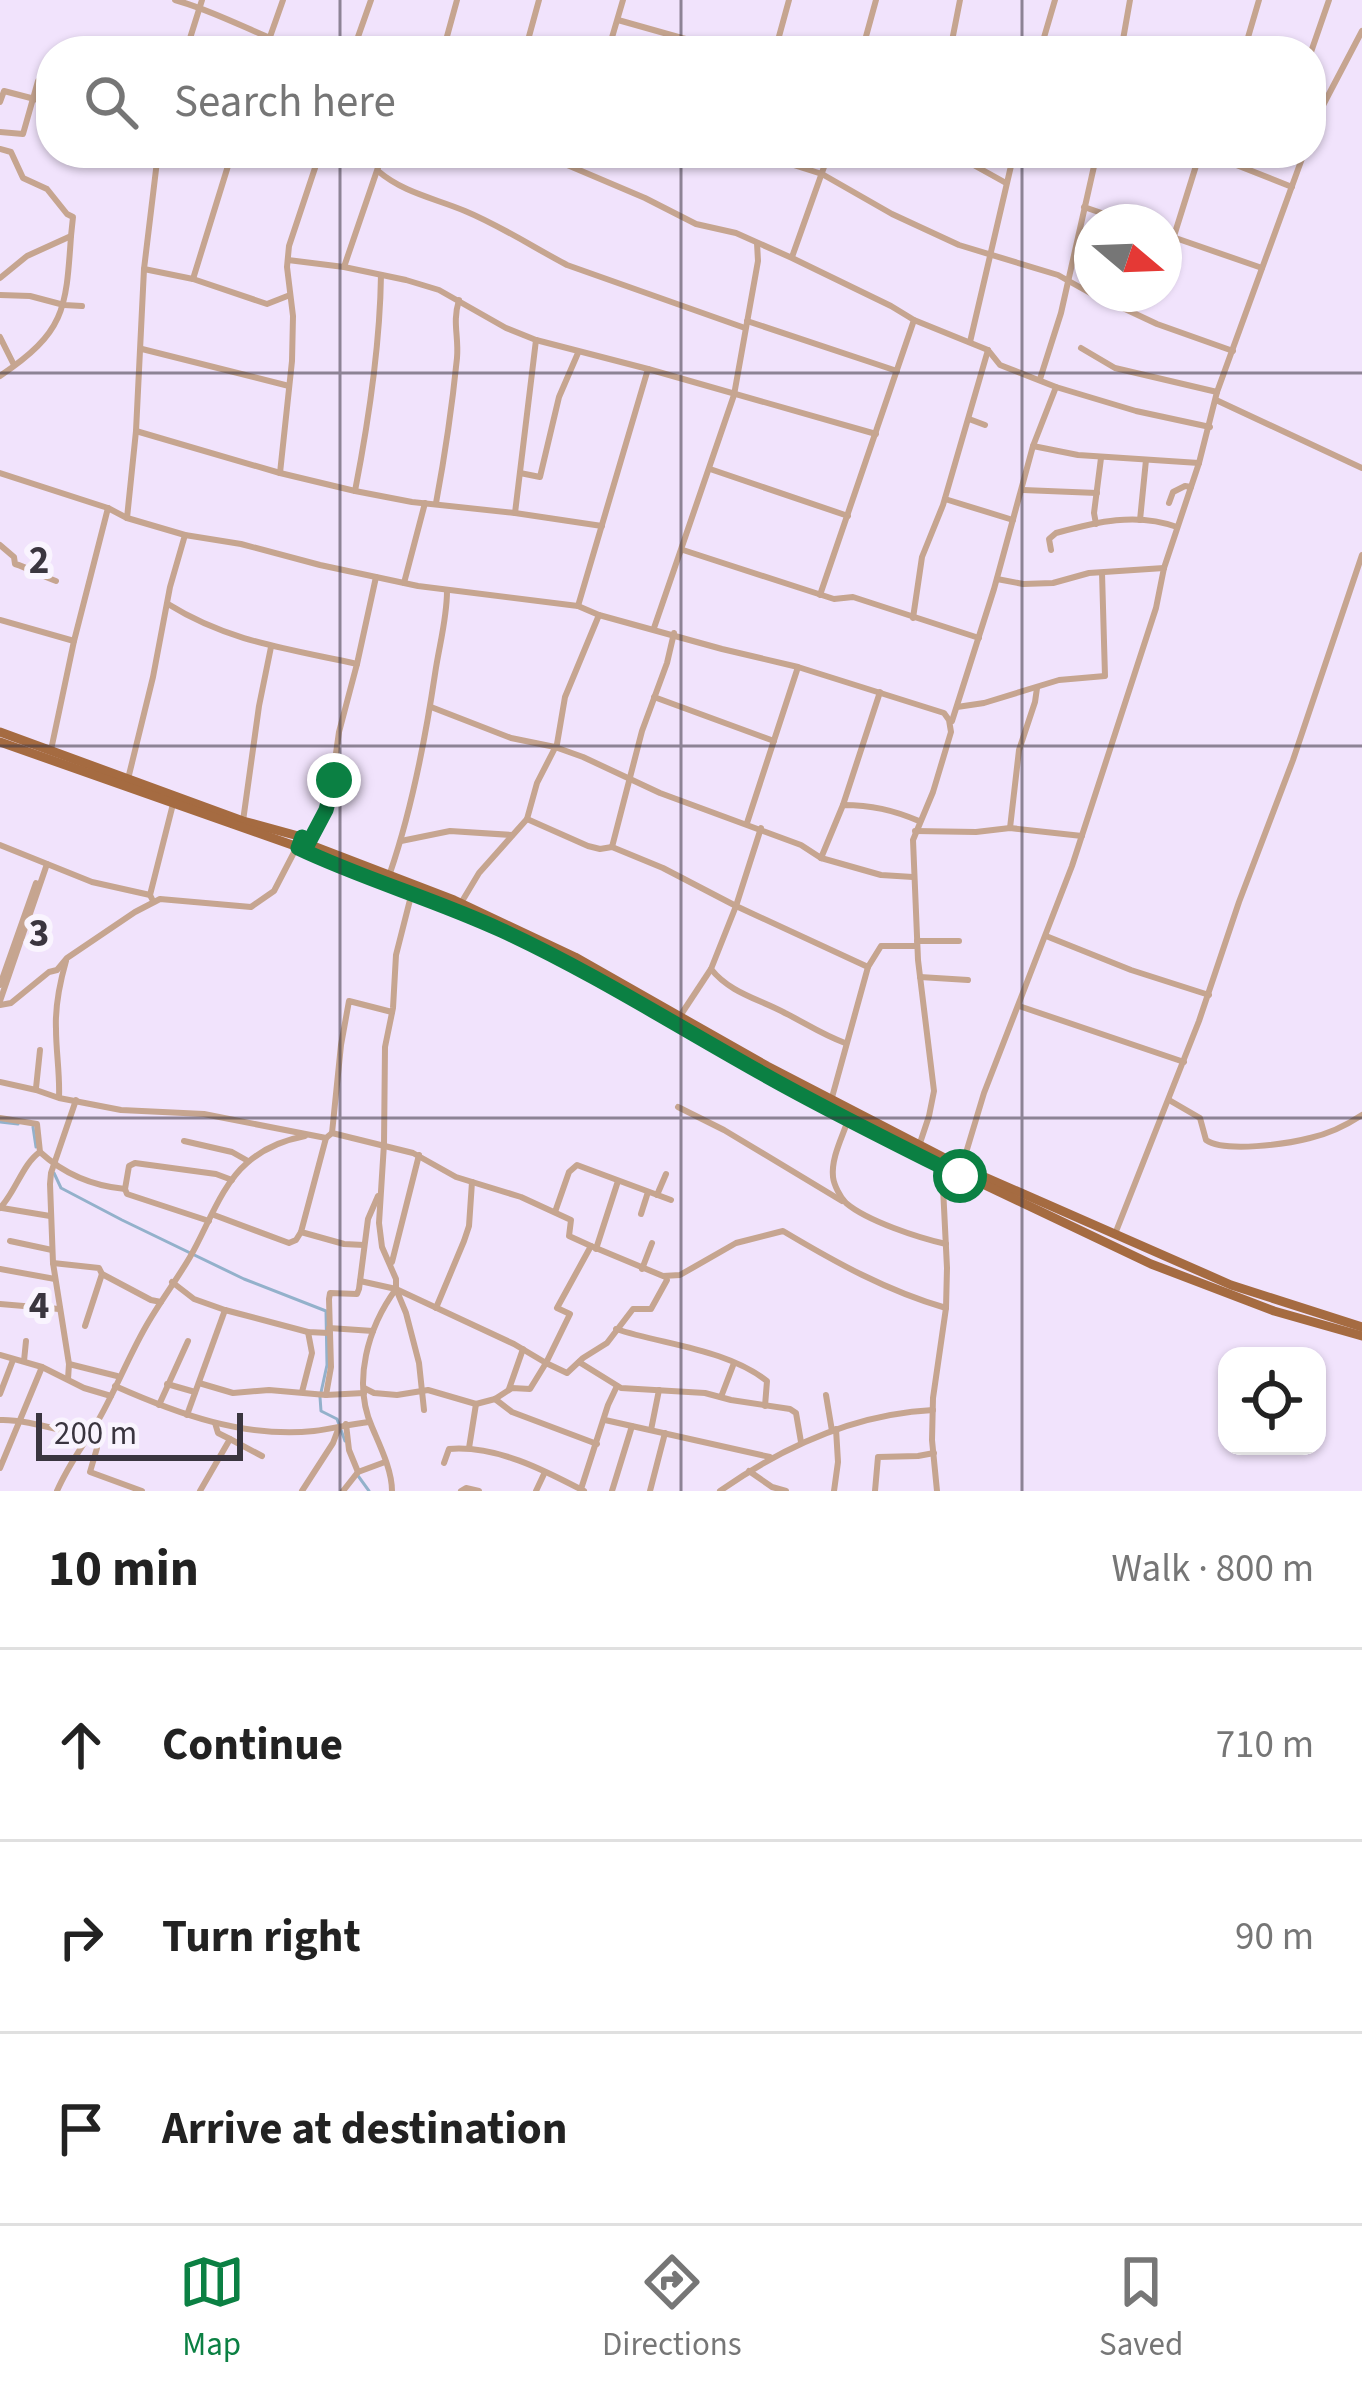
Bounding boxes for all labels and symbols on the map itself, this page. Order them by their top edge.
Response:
north arrow [1074,204,1182,312]
text: 2 [29,533,49,589]
route end [307,753,361,807]
text: 3 [29,906,49,962]
route start [933,1149,987,1203]
text: 4 [29,1278,49,1334]
scale bar [36,1407,243,1460]

